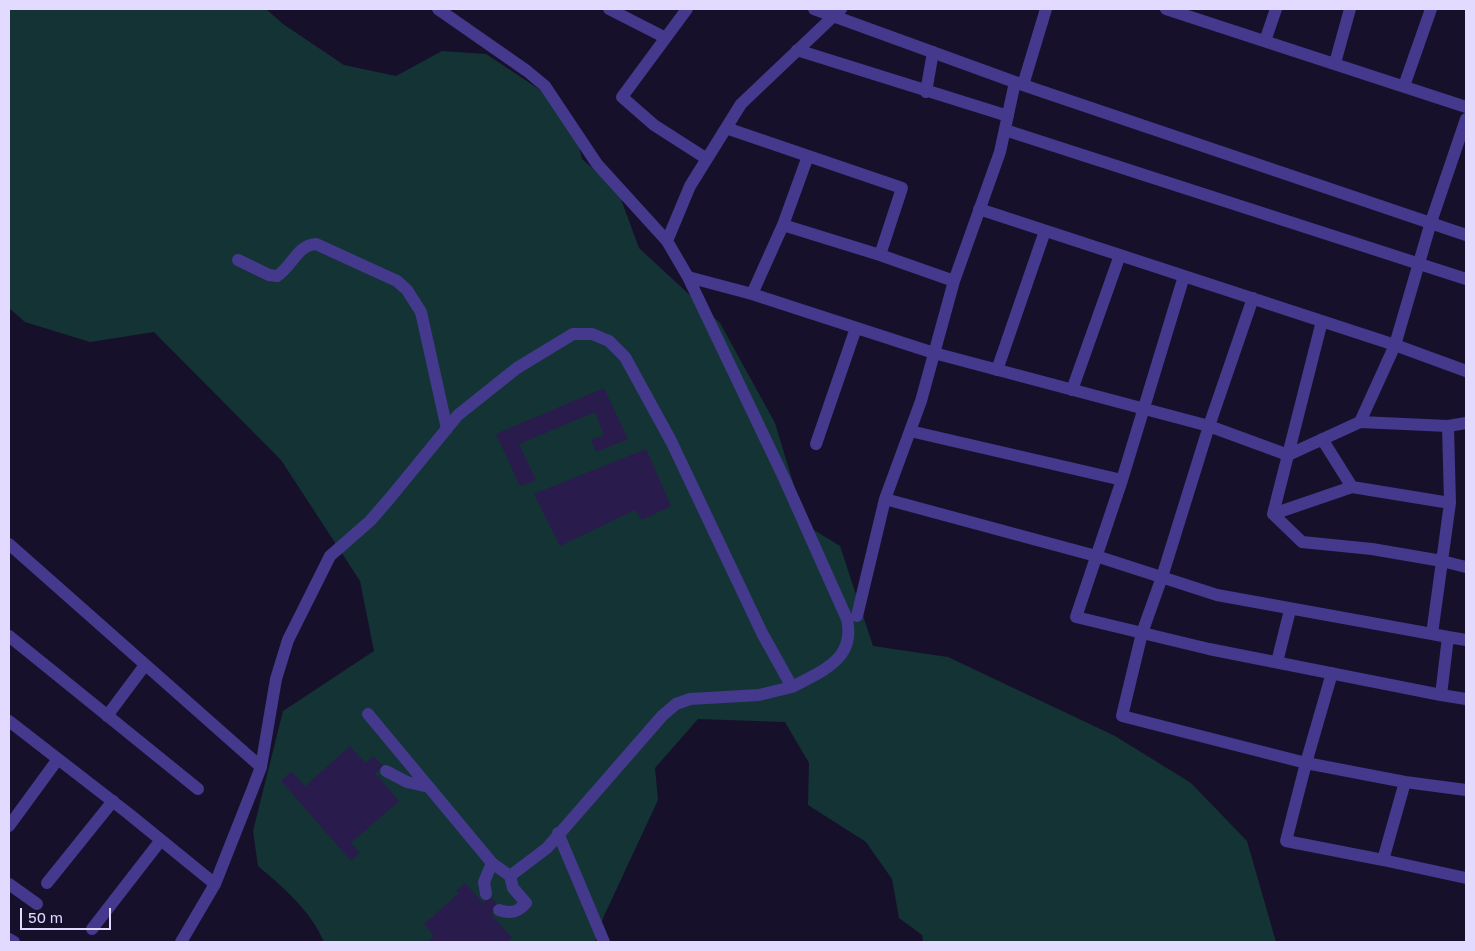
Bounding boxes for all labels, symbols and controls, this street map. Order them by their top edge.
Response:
scale bar [22,898,114,930]
text: 50 m [28,908,63,926]

